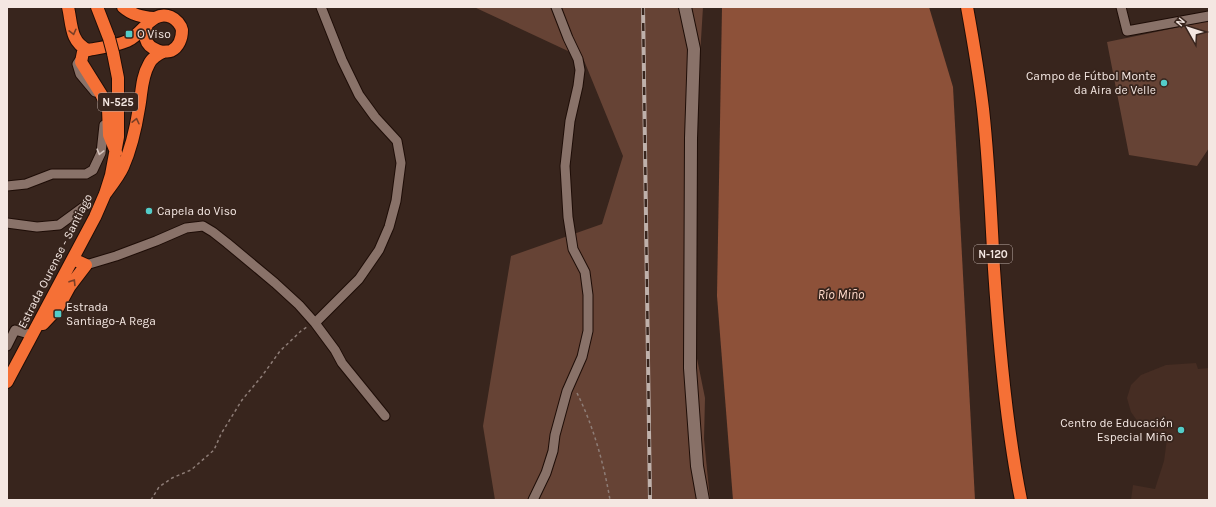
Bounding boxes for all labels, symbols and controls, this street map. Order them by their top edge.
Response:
north arrow [1168,8,1208,48]
text: N [1173,15,1188,29]
place label: O Viso [137,27,171,41]
one-way arrow [68,28,77,35]
marker: O Viso [124,29,134,39]
place label: Campo de Fútbol Monte da Aira de Velle [1026,69,1156,97]
marker: Campo de Fútbol Monte da Aira de Velle [1159,78,1169,88]
road number: N-525 [98,93,138,111]
one-way arrow [132,118,140,124]
one-way arrow [97,148,105,155]
street label: Estrada Ourense - Santiago [15,191,95,331]
place label: Capela do Viso [157,204,237,218]
marker: Capela do Viso [144,206,154,216]
road number: N-120 [974,245,1012,263]
one-way arrow [68,279,76,286]
water label: Río Miño [818,287,865,302]
place label: Estrada Santiago-A Rega [66,300,156,328]
marker: Estrada Santiago-A Rega [53,309,63,319]
place label: Centro de Educación Especial Miño [1060,416,1173,444]
marker: Centro de Educación Especial Miño [1176,425,1186,435]

